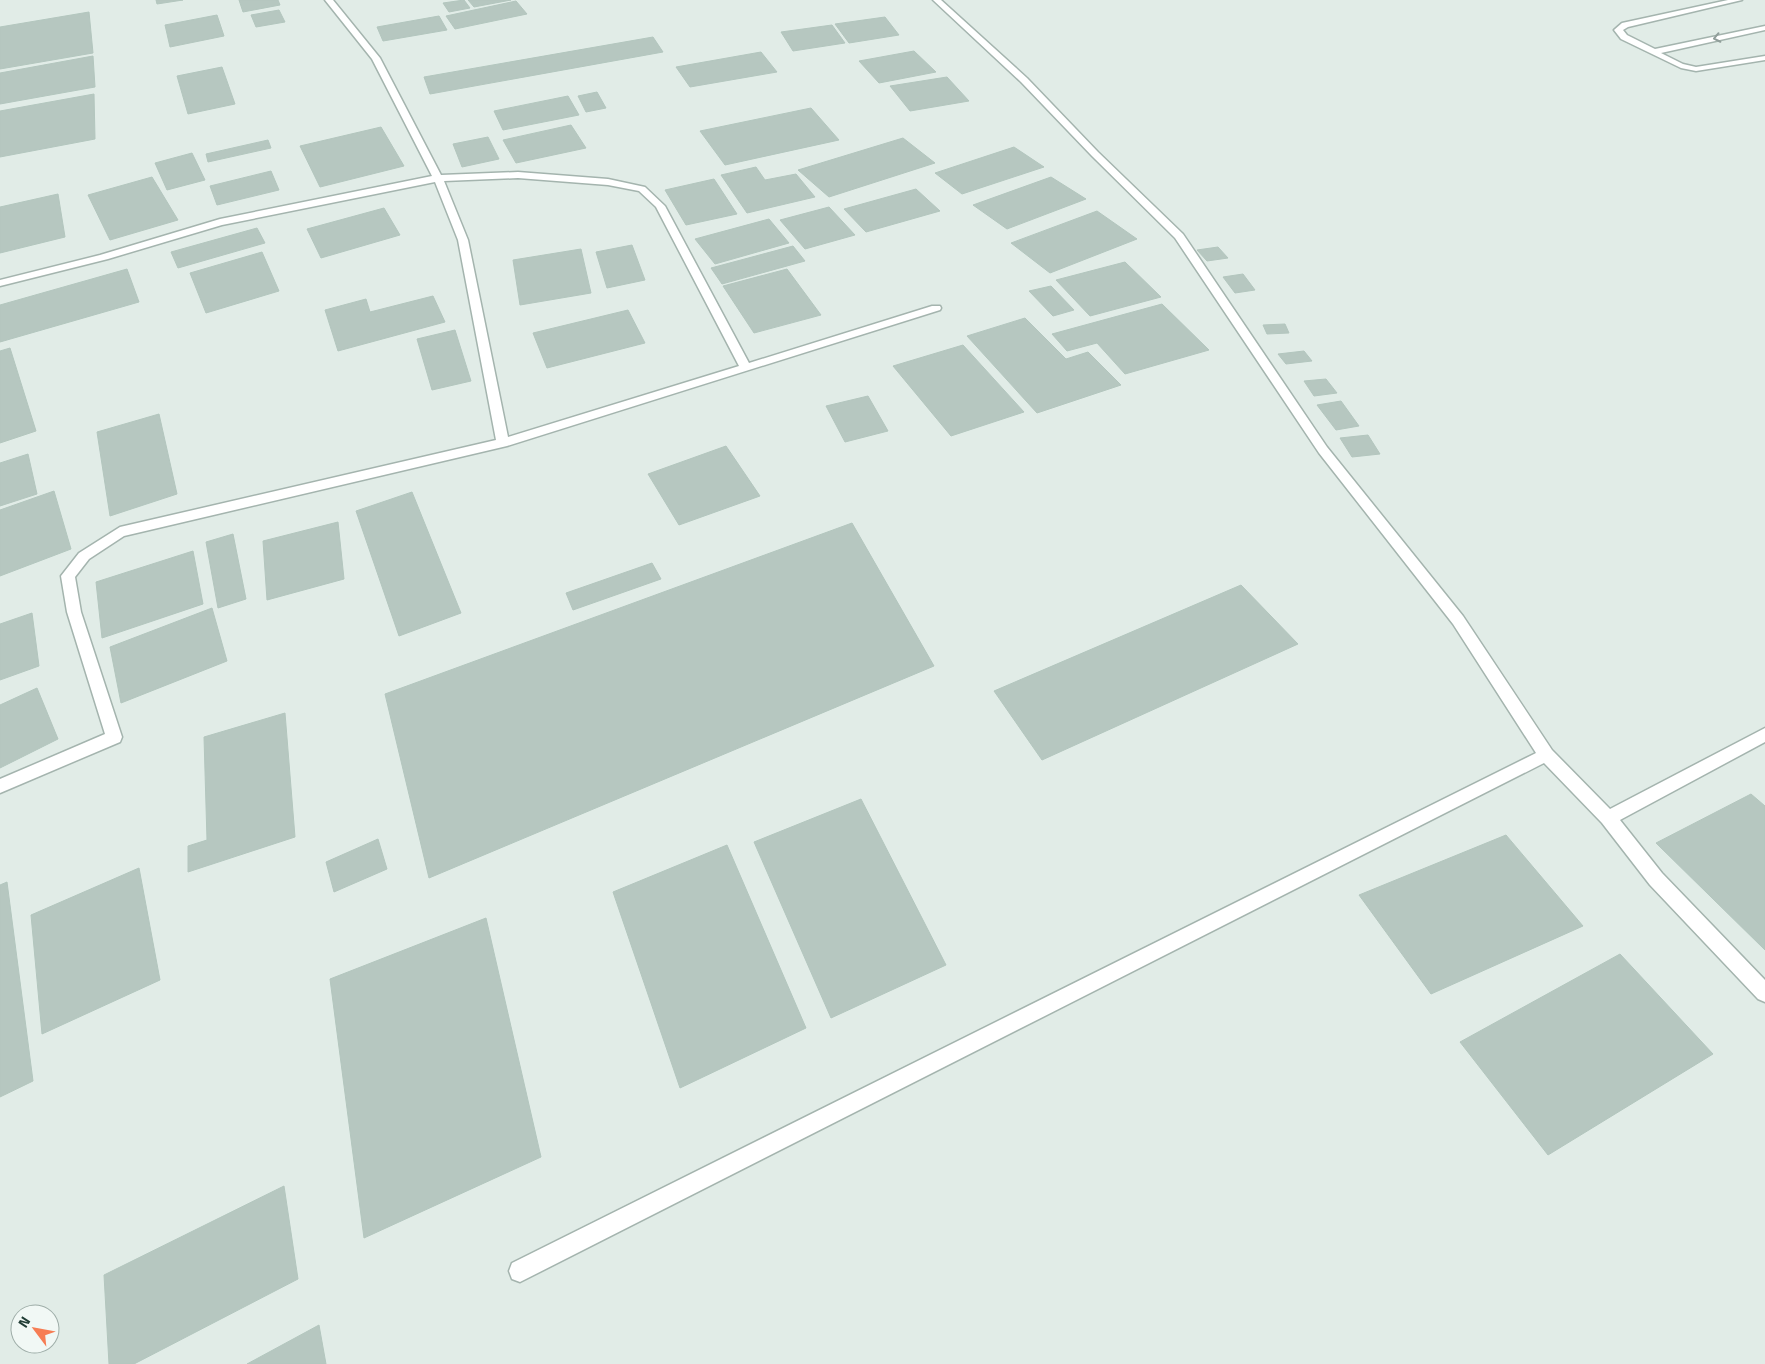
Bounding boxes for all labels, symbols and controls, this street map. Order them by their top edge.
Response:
one-way arrow [1713,33,1722,43]
north arrow [10,1304,60,1354]
text: N [12,1312,35,1332]

